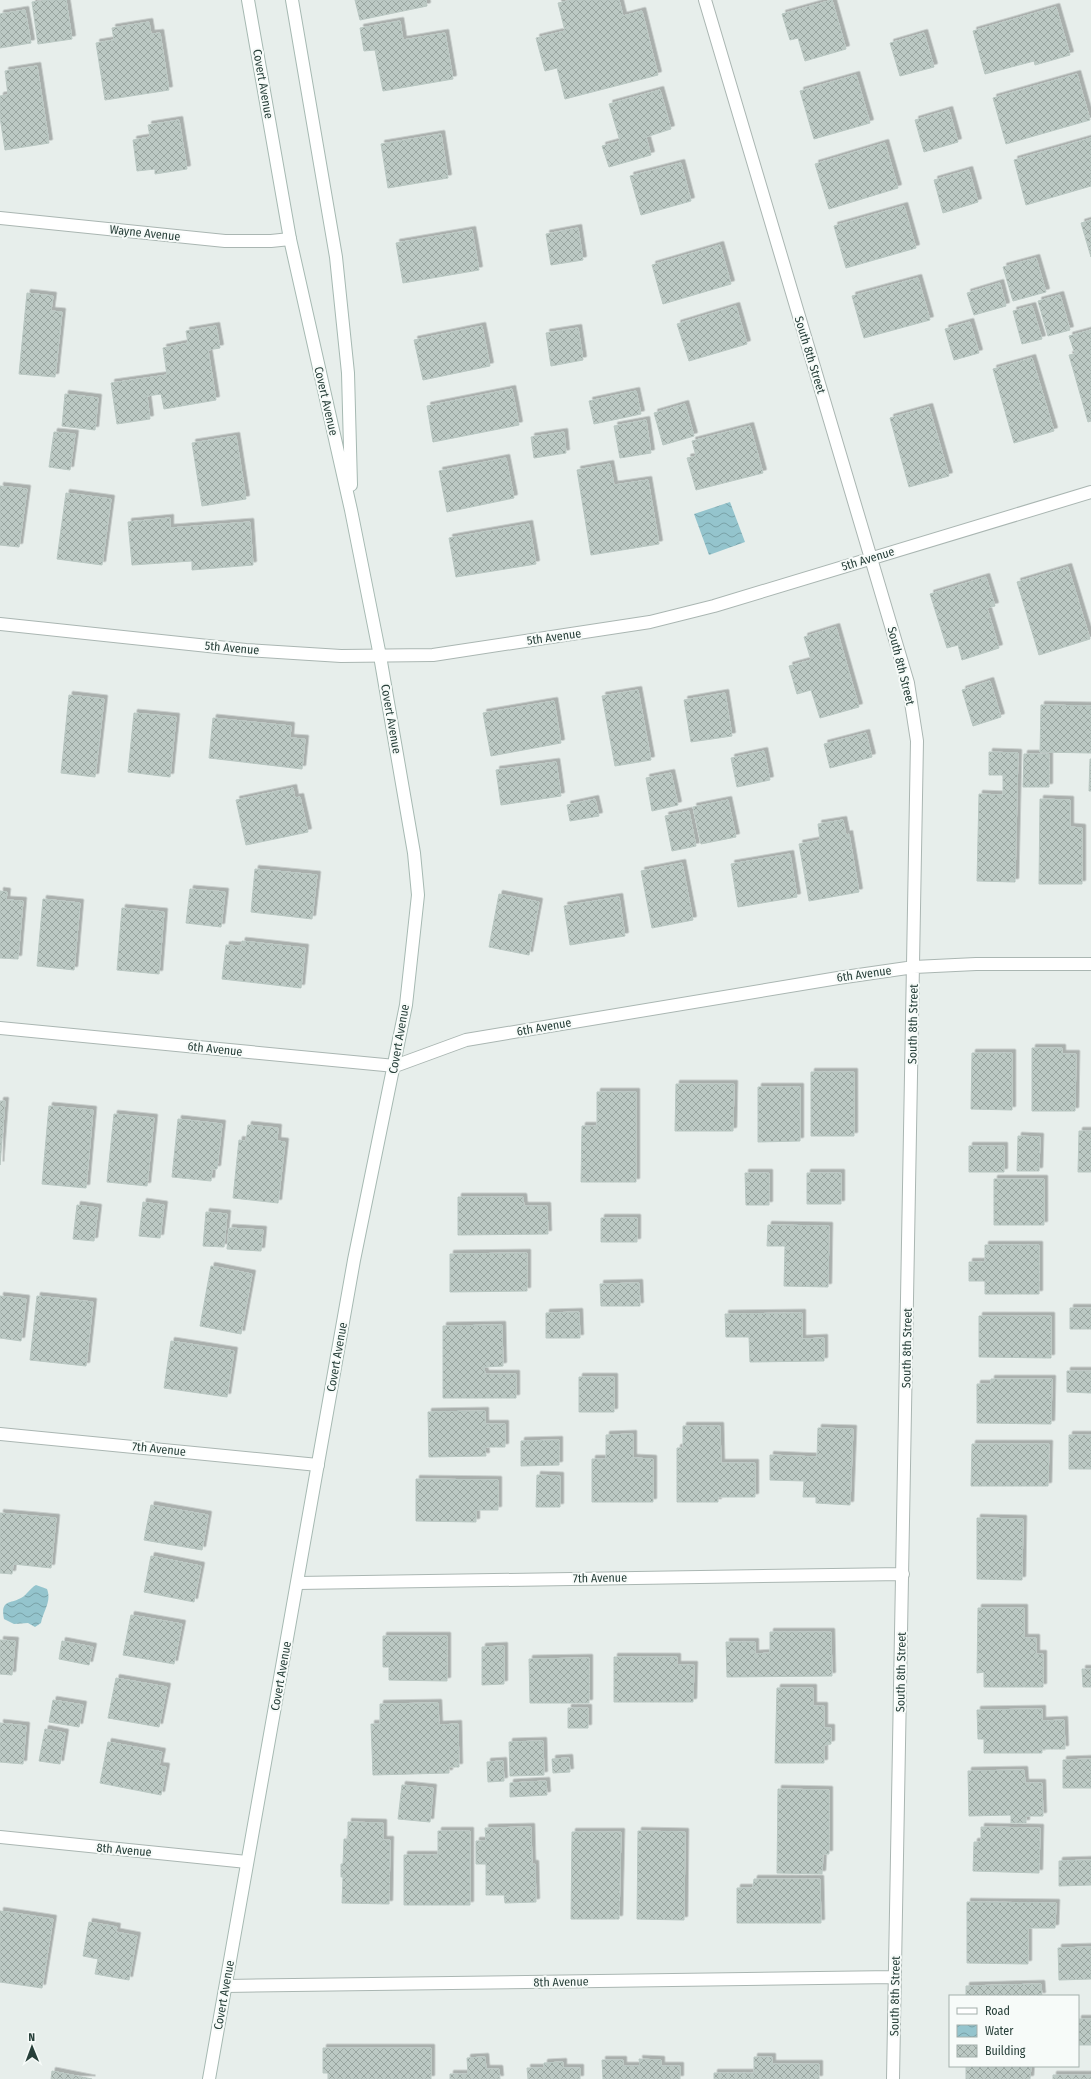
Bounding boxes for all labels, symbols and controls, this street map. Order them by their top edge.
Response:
street label: Covert Avenue [250,48,276,120]
street label: Wayne Avenue [109,222,181,244]
street label: South 8th Street [792,315,828,395]
street label: Covert Avenue [311,365,341,437]
street label: 5th Avenue [840,544,896,574]
street label: South 8th Street [885,625,918,707]
street label: 5th Avenue [526,626,582,648]
street label: 5th Avenue [204,639,260,657]
street label: Covert Avenue [378,683,404,755]
street label: 6th Avenue [836,963,892,985]
street label: South 8th Street [905,984,921,1064]
street label: Covert Avenue [386,1003,412,1075]
street label: 6th Avenue [516,1015,572,1039]
street label: 6th Avenue [187,1039,243,1059]
street label: South 8th Street [899,1308,915,1388]
street label: Covert Avenue [324,1321,350,1393]
street label: 7th Avenue [131,1439,187,1459]
street label: 7th Avenue [573,1571,627,1585]
street label: South 8th Street [893,1632,909,1712]
street label: Covert Avenue [268,1640,294,1712]
street label: 8th Avenue [96,1841,152,1859]
street label: South 8th Street [887,1956,903,2036]
street label: Covert Avenue [211,1959,237,2031]
street label: 8th Avenue [533,1975,589,1989]
legend [949,1995,1079,2067]
text: Road [985,2004,1010,2018]
text: Water [985,2024,1014,2038]
north arrow [12,2027,52,2067]
text: N [28,2031,35,2044]
text: Building [985,2044,1026,2058]

